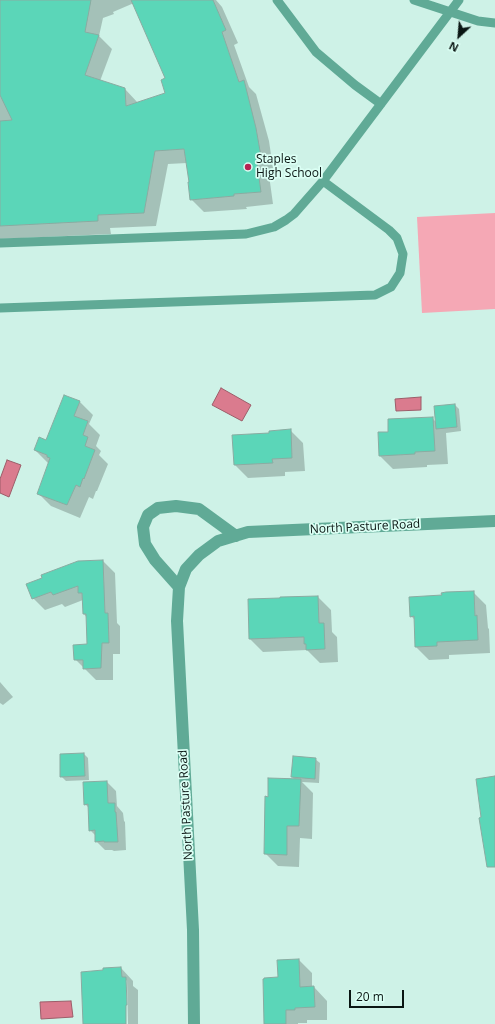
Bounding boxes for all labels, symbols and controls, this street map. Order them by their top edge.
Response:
north arrow [439,16,479,56]
text: N [446,39,461,56]
place label: Staples High School [256,153,322,181]
marker: Staples High School [243,162,253,172]
street label: North Pasture Road [309,517,421,537]
street label: North Pasture Road [176,749,196,861]
scale bar [351,982,406,1008]
text: 20 m [356,988,384,1005]

